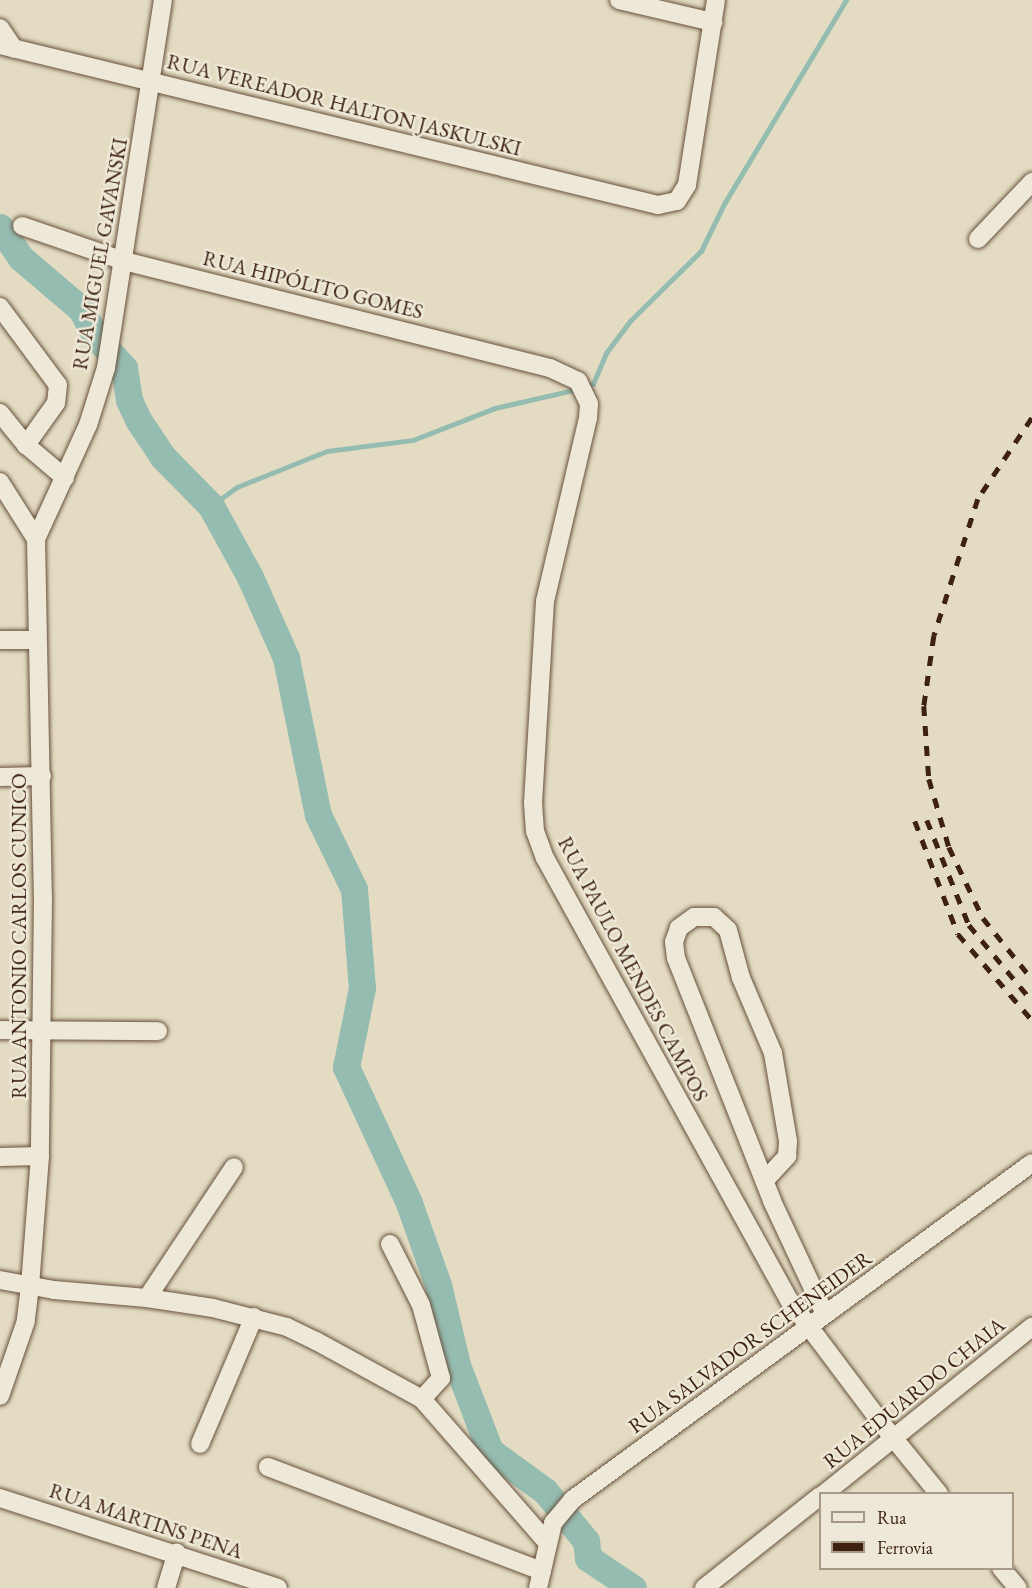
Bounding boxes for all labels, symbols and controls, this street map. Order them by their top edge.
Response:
street label: RUA VEREADOR HALTON JASKULSKI [164,49,524,161]
street label: RUA MIGUEL GAVANSKI [67,136,133,372]
street label: RUA HIPÓLITO GOMES [200,245,426,325]
street label: RUA ANTONIO CARLOS CUNICO [6,773,32,1099]
street label: RUA PAULO MENDES CAMPOS [552,832,714,1106]
street label: RUA SALVADOR SCHENEIDER [623,1245,877,1439]
street label: RUA EDUARDO CHAIA [818,1312,1010,1474]
street label: RUA MARTINS PENA [46,1478,246,1564]
legend [819,1492,1014,1570]
text: Rua [877,1506,907,1529]
text: Ferrovia [877,1536,933,1559]

